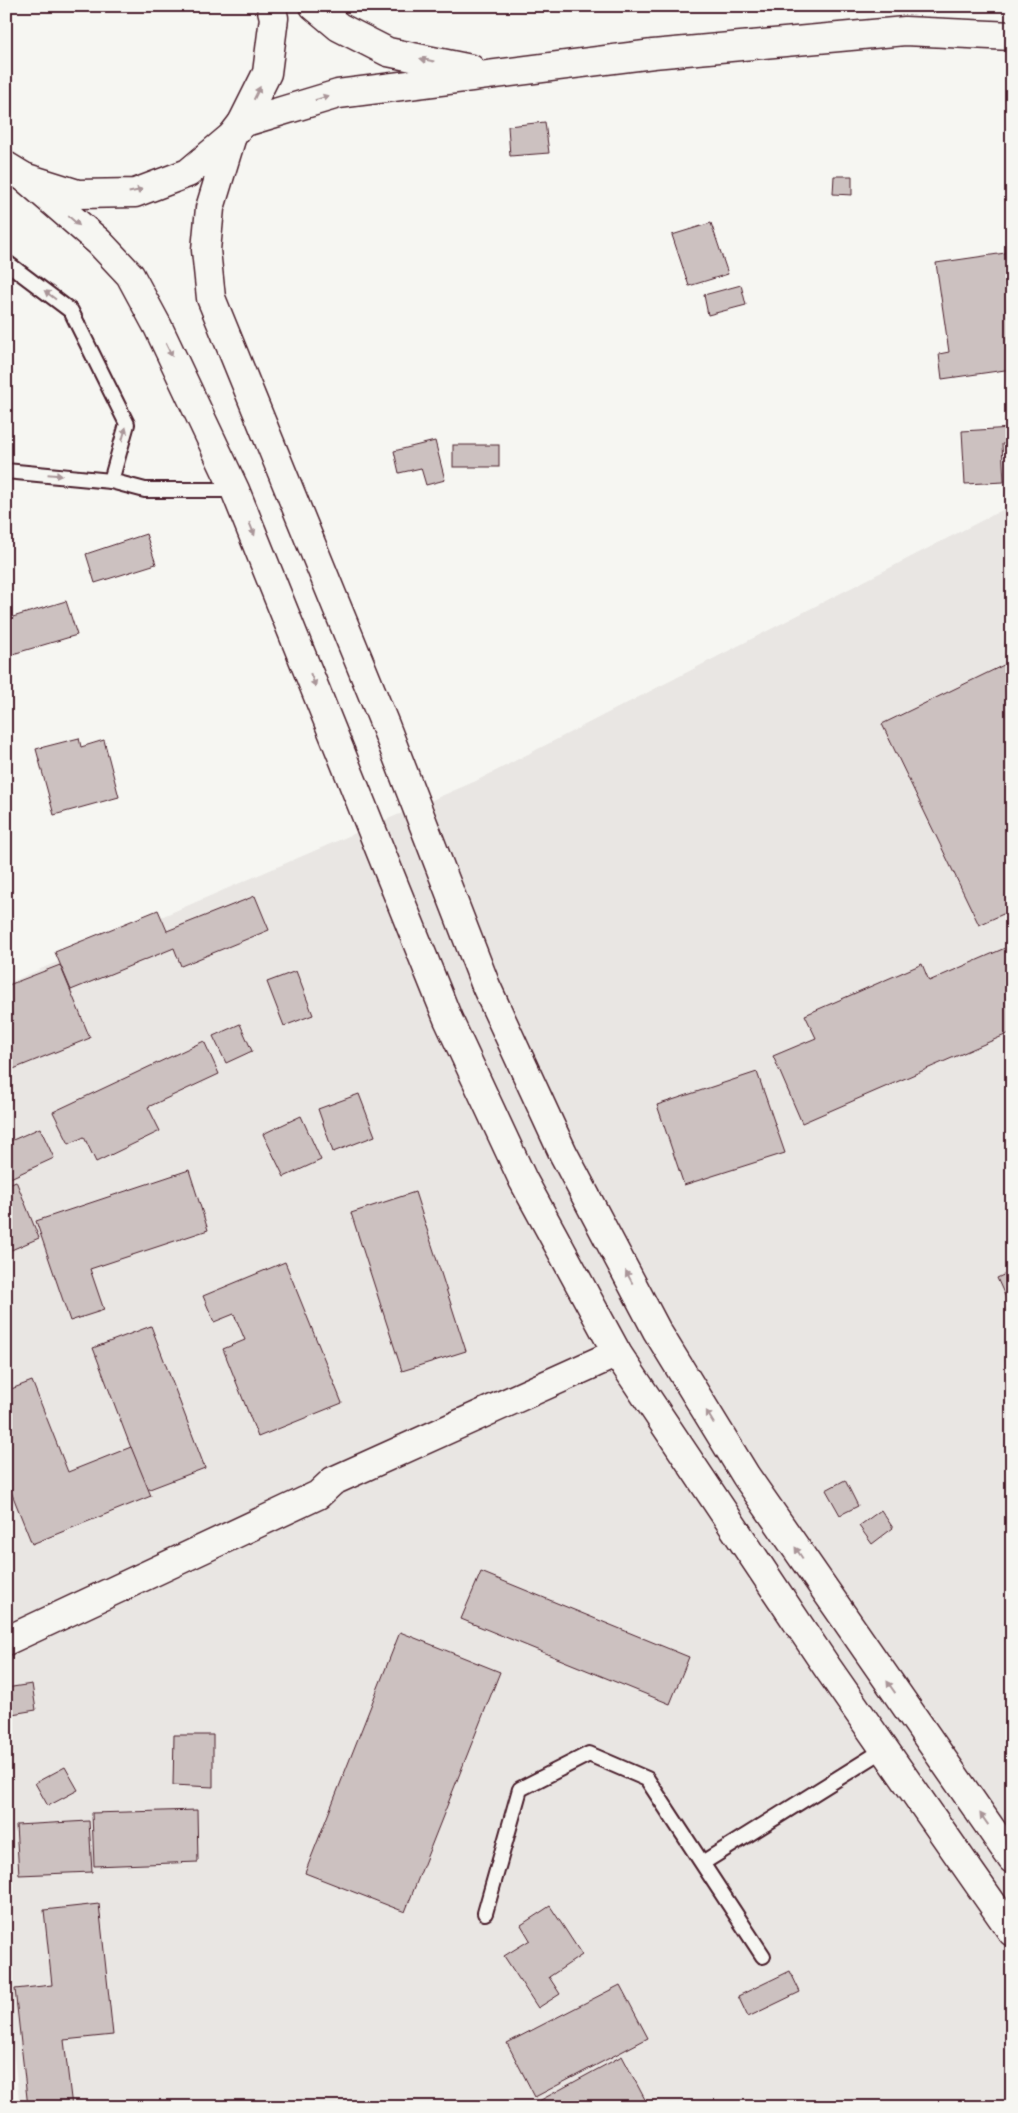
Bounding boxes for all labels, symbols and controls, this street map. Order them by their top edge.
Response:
one-way arrow [420,56,435,64]
one-way arrow [253,86,261,100]
one-way arrow [315,94,330,102]
one-way arrow [129,187,144,195]
one-way arrow [68,215,81,226]
one-way arrow [43,290,57,300]
one-way arrow [165,343,173,357]
one-way arrow [120,426,128,441]
one-way arrow [47,472,63,480]
one-way arrow [248,522,256,537]
one-way arrow [309,673,317,687]
one-way arrow [625,1270,633,1284]
one-way arrow [706,1411,715,1424]
one-way arrow [794,1547,804,1560]
one-way arrow [886,1681,897,1694]
one-way arrow [979,1812,989,1826]

